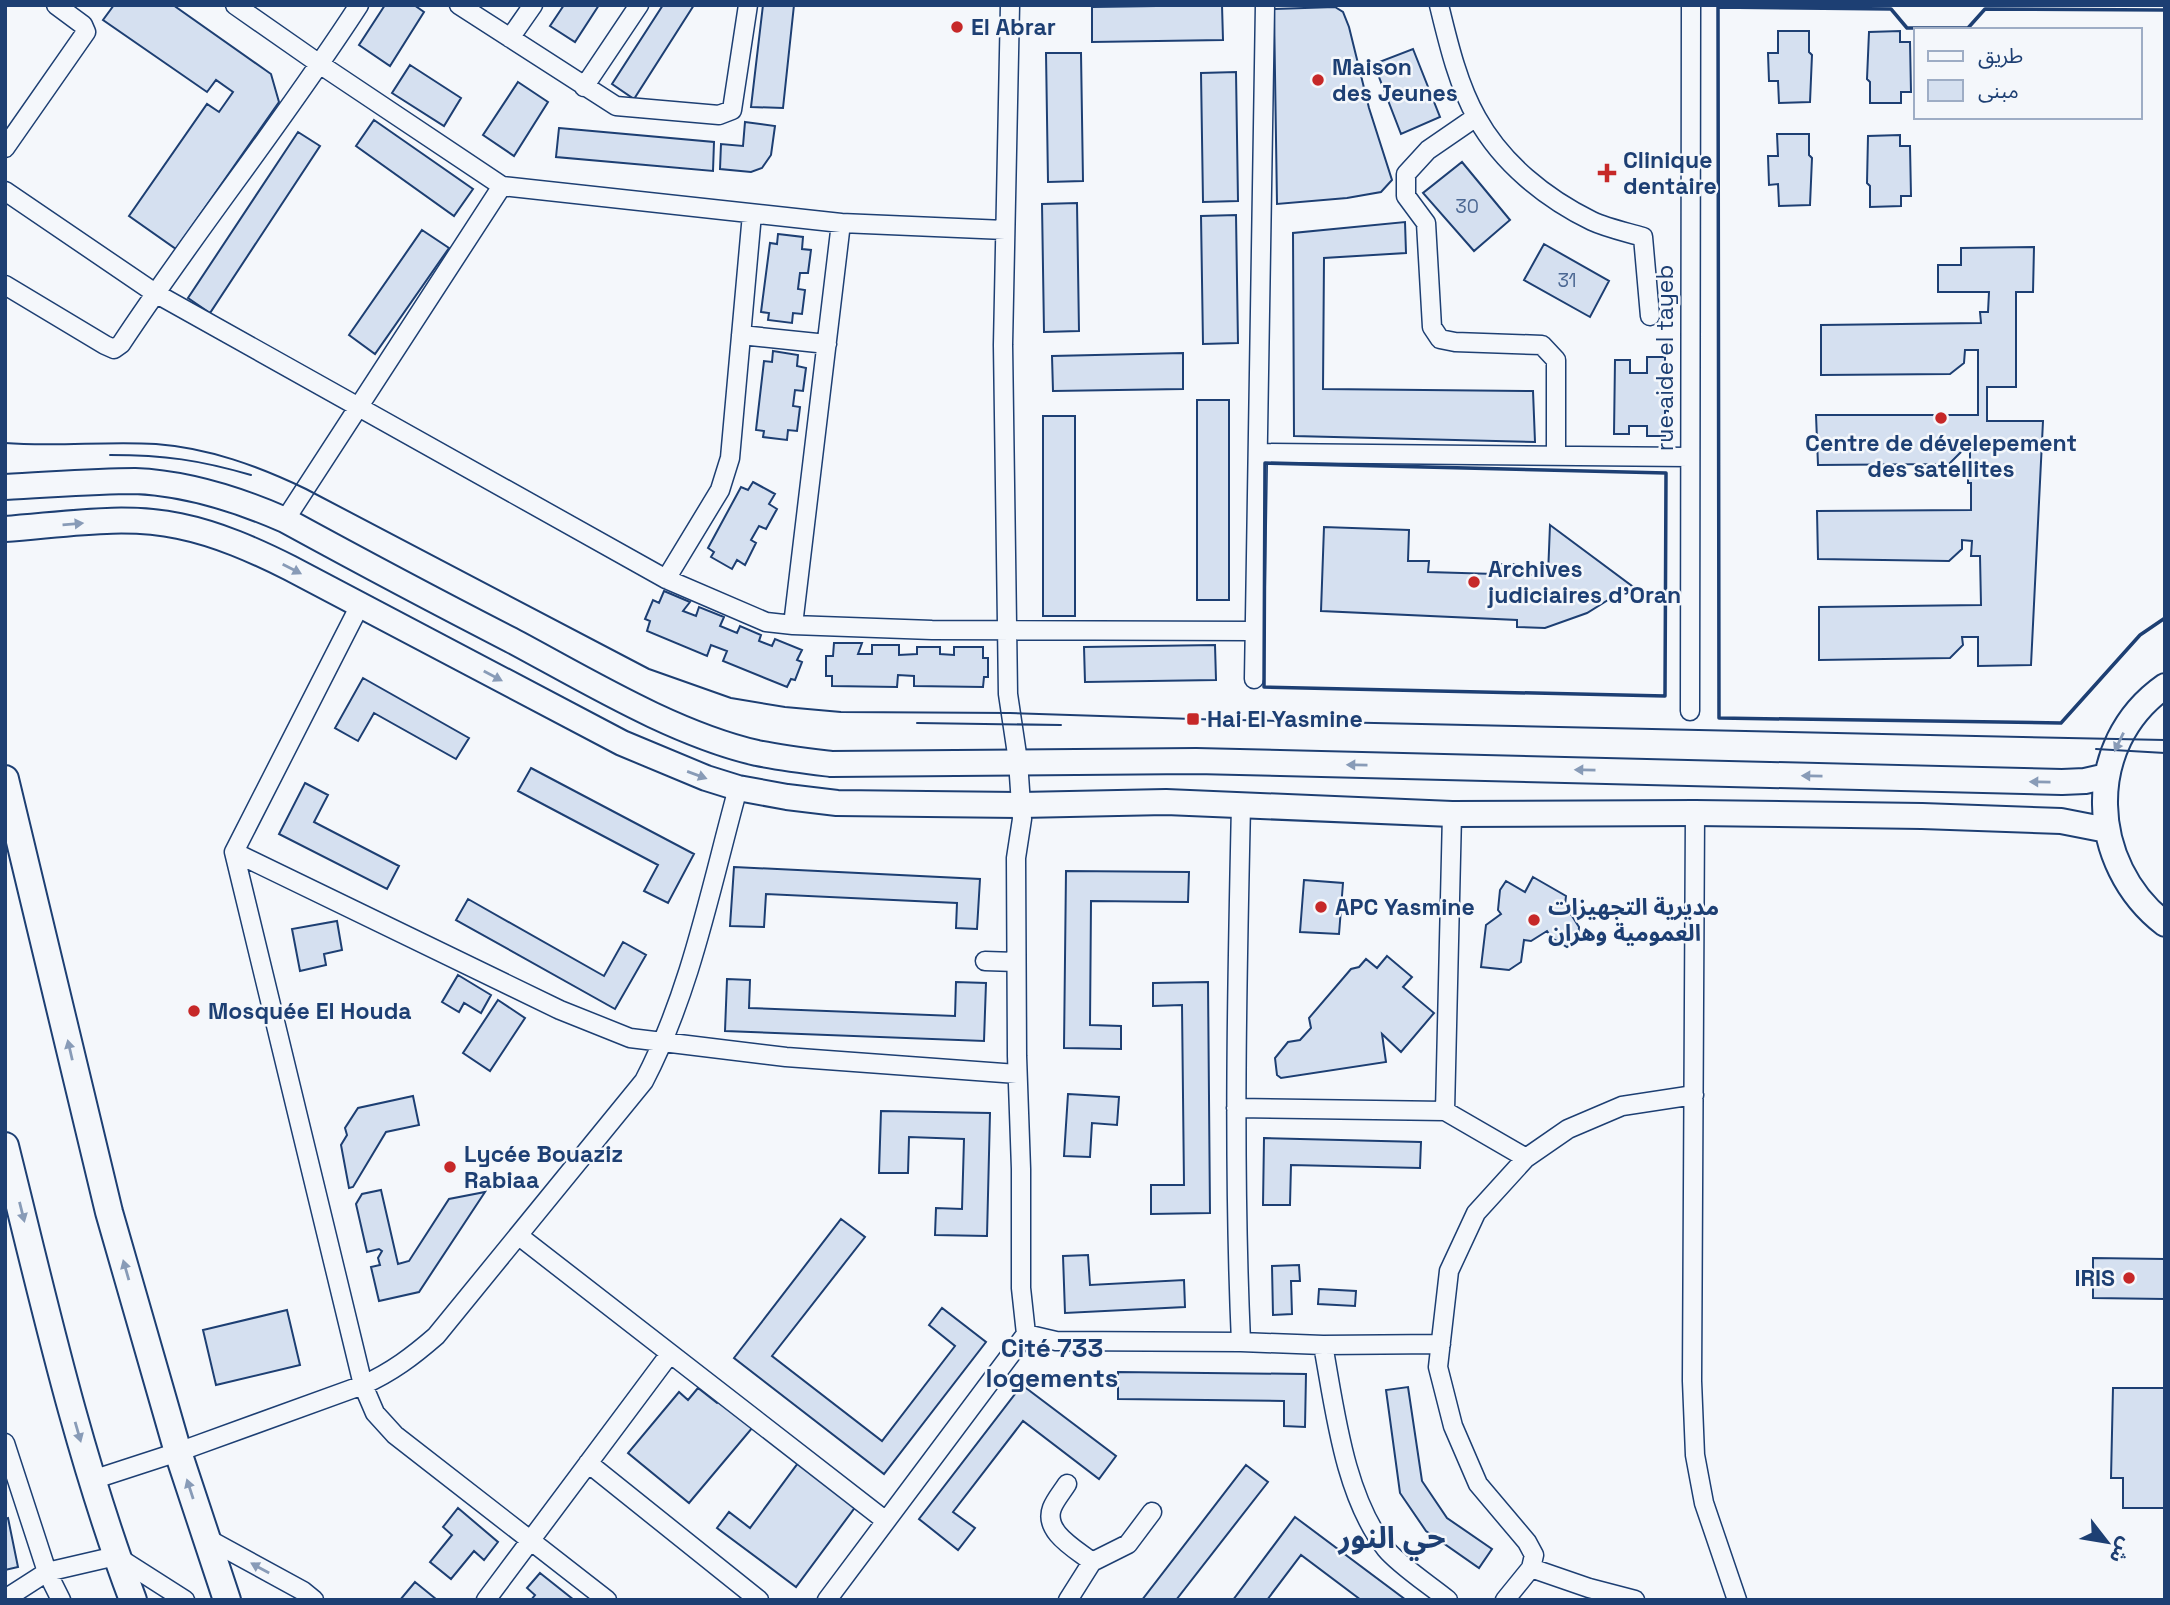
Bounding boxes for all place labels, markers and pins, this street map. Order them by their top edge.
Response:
place label: El Abrar [971,12,1056,42]
marker: El Abrar [949,19,965,35]
place label: Maison des Jeunes [1332,52,1458,108]
marker: Maison des Jeunes [1310,72,1326,88]
place label: Clinique dentaire [1623,145,1717,201]
marker: Clinique dentaire [1597,163,1617,183]
marker: Centre de dévelepement des satellites [1933,410,1949,426]
place label: Centre de dévelepement des satellites [1805,428,2077,484]
place label: Archives judiciaires d'Oran [1487,554,1681,610]
marker: Archives judiciaires d'Oran [1466,574,1482,590]
place label: Hai El Yasmine [1207,704,1363,734]
marker: Hai El Yasmine [1185,711,1201,727]
place label: APC Yasmine [1335,892,1475,922]
place label: مديرية التجهيزات العمومية وهران [1548,892,1719,948]
marker: APC Yasmine [1313,899,1329,915]
marker: مديرية التجهيزات العمومية وهران [1526,912,1542,928]
place label: Mosquée El Houda [208,996,412,1026]
marker: Mosquée El Houda [186,1003,202,1019]
place label: Lycée Bouaziz Rabiaa [464,1139,623,1195]
marker: Lycée Bouaziz Rabiaa [442,1159,458,1175]
place label: IRIS [2074,1263,2115,1293]
marker: IRIS [2121,1270,2137,1286]

